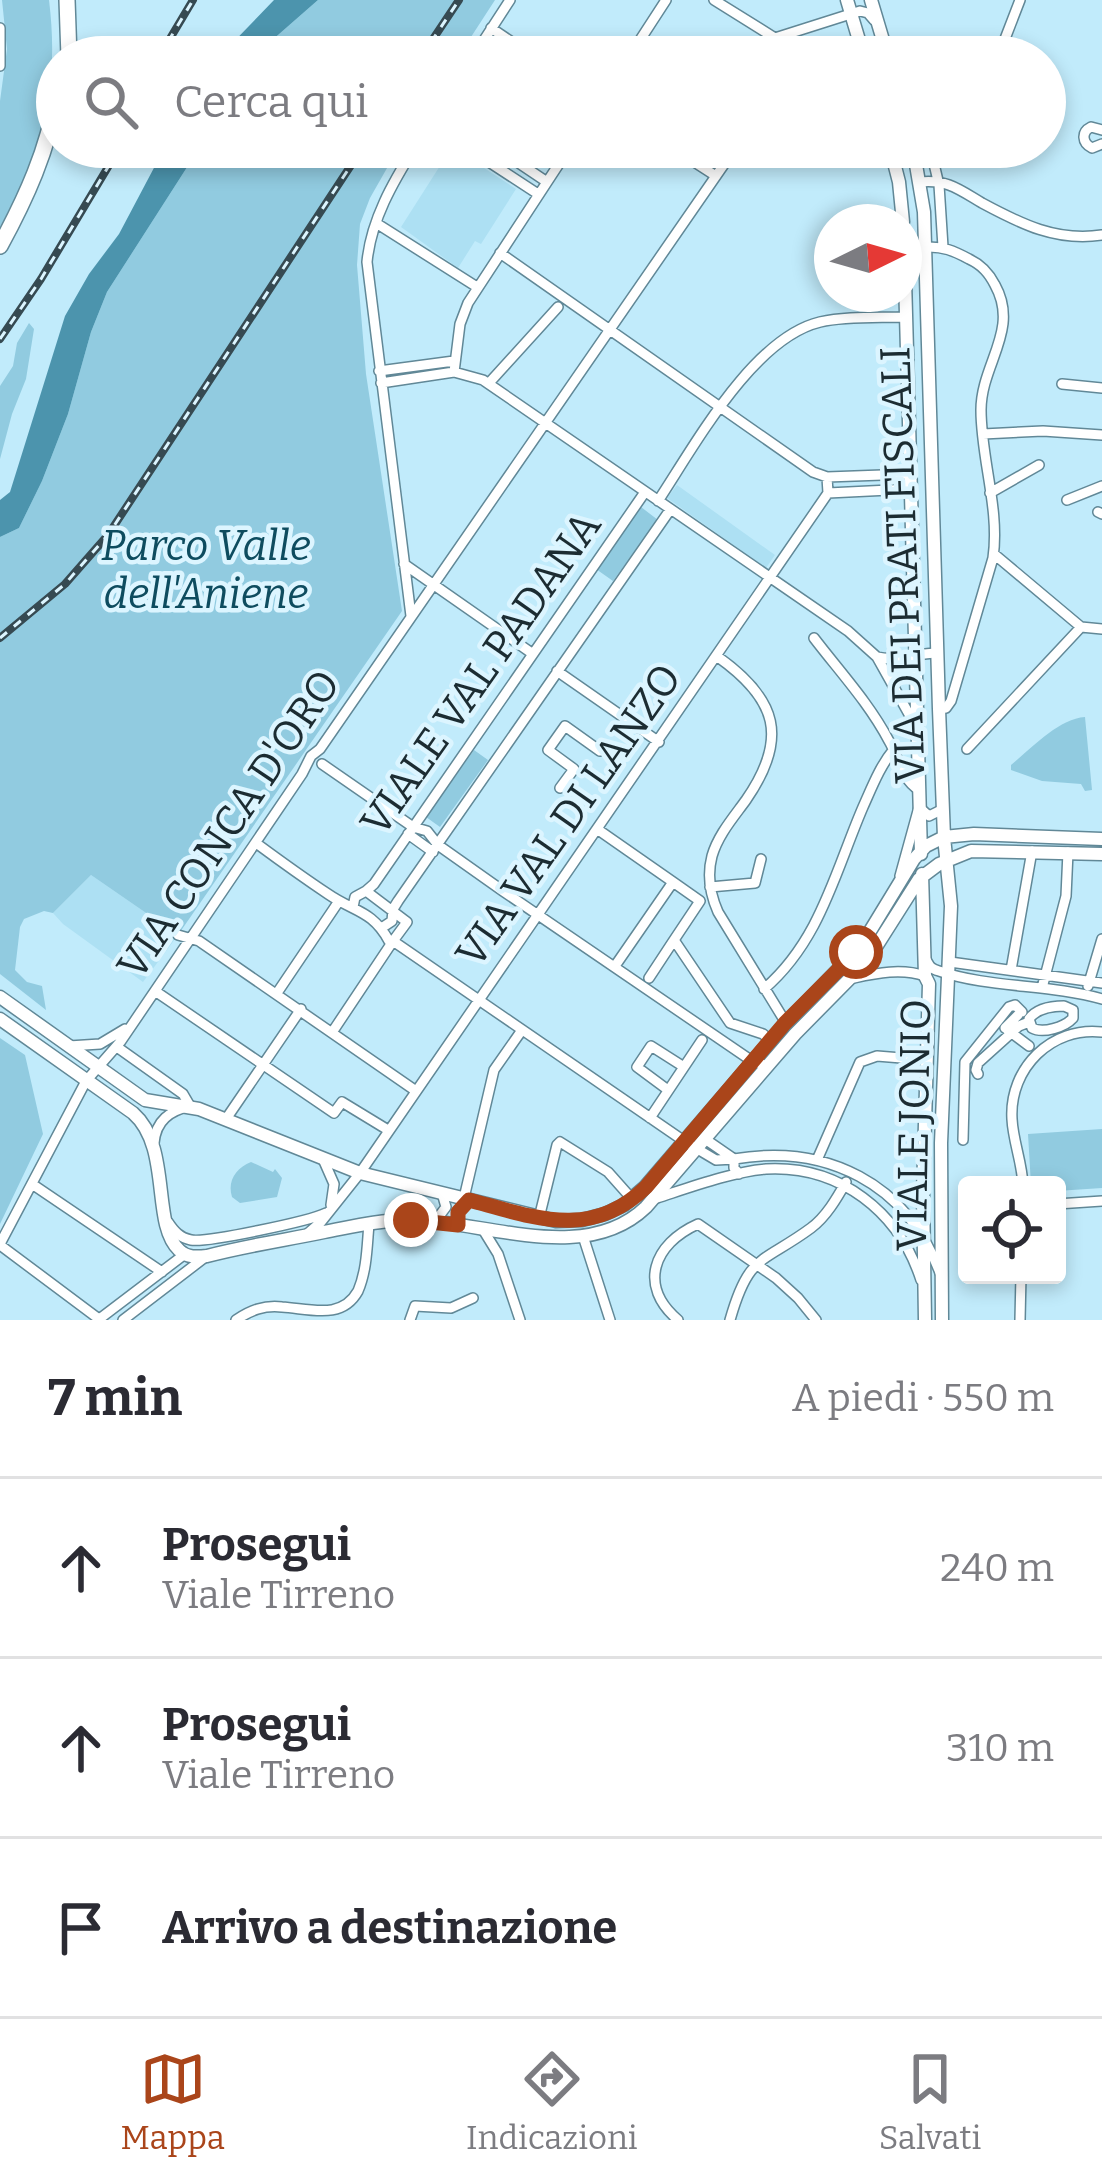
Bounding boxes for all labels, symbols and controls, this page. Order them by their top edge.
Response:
search box [36,36,1066,168]
icon: search [78,69,144,135]
text: Cerca qui [174,75,368,129]
north arrow [814,204,922,312]
street label: VIA DEI PRATI FISCALI [870,346,936,784]
street label: VIALE VAL PADANA [350,502,612,845]
park label: Parco Valle dell'Aniene [101,521,311,619]
street label: VIA VAL DI LANZO [446,654,692,977]
street label: VIA CONCA D'ORO [107,661,351,988]
route start [829,925,883,979]
street label: VIALE JONIO [887,998,941,1252]
map controls [958,1176,1066,1284]
button: locate [958,1176,1066,1284]
route end [384,1193,438,1247]
text: 7 min [48,1367,182,1429]
text: A piedi · 550 m [792,1375,1054,1421]
text: Prosegui [162,1518,351,1572]
icon: ahead [48,1535,114,1601]
text: 240 m [940,1545,1054,1591]
text: Viale Tirreno [162,1572,395,1618]
text: Prosegui [162,1698,351,1752]
icon: ahead [48,1715,114,1781]
text: 310 m [946,1725,1054,1771]
text: Viale Tirreno [162,1752,395,1798]
icon: arrive [48,1895,114,1961]
text: Arrivo a destinazione [162,1901,617,1955]
tab: Mappa [121,2046,225,2158]
tab: Indicazioni [466,2046,638,2158]
tab: Salvati [879,2046,981,2158]

